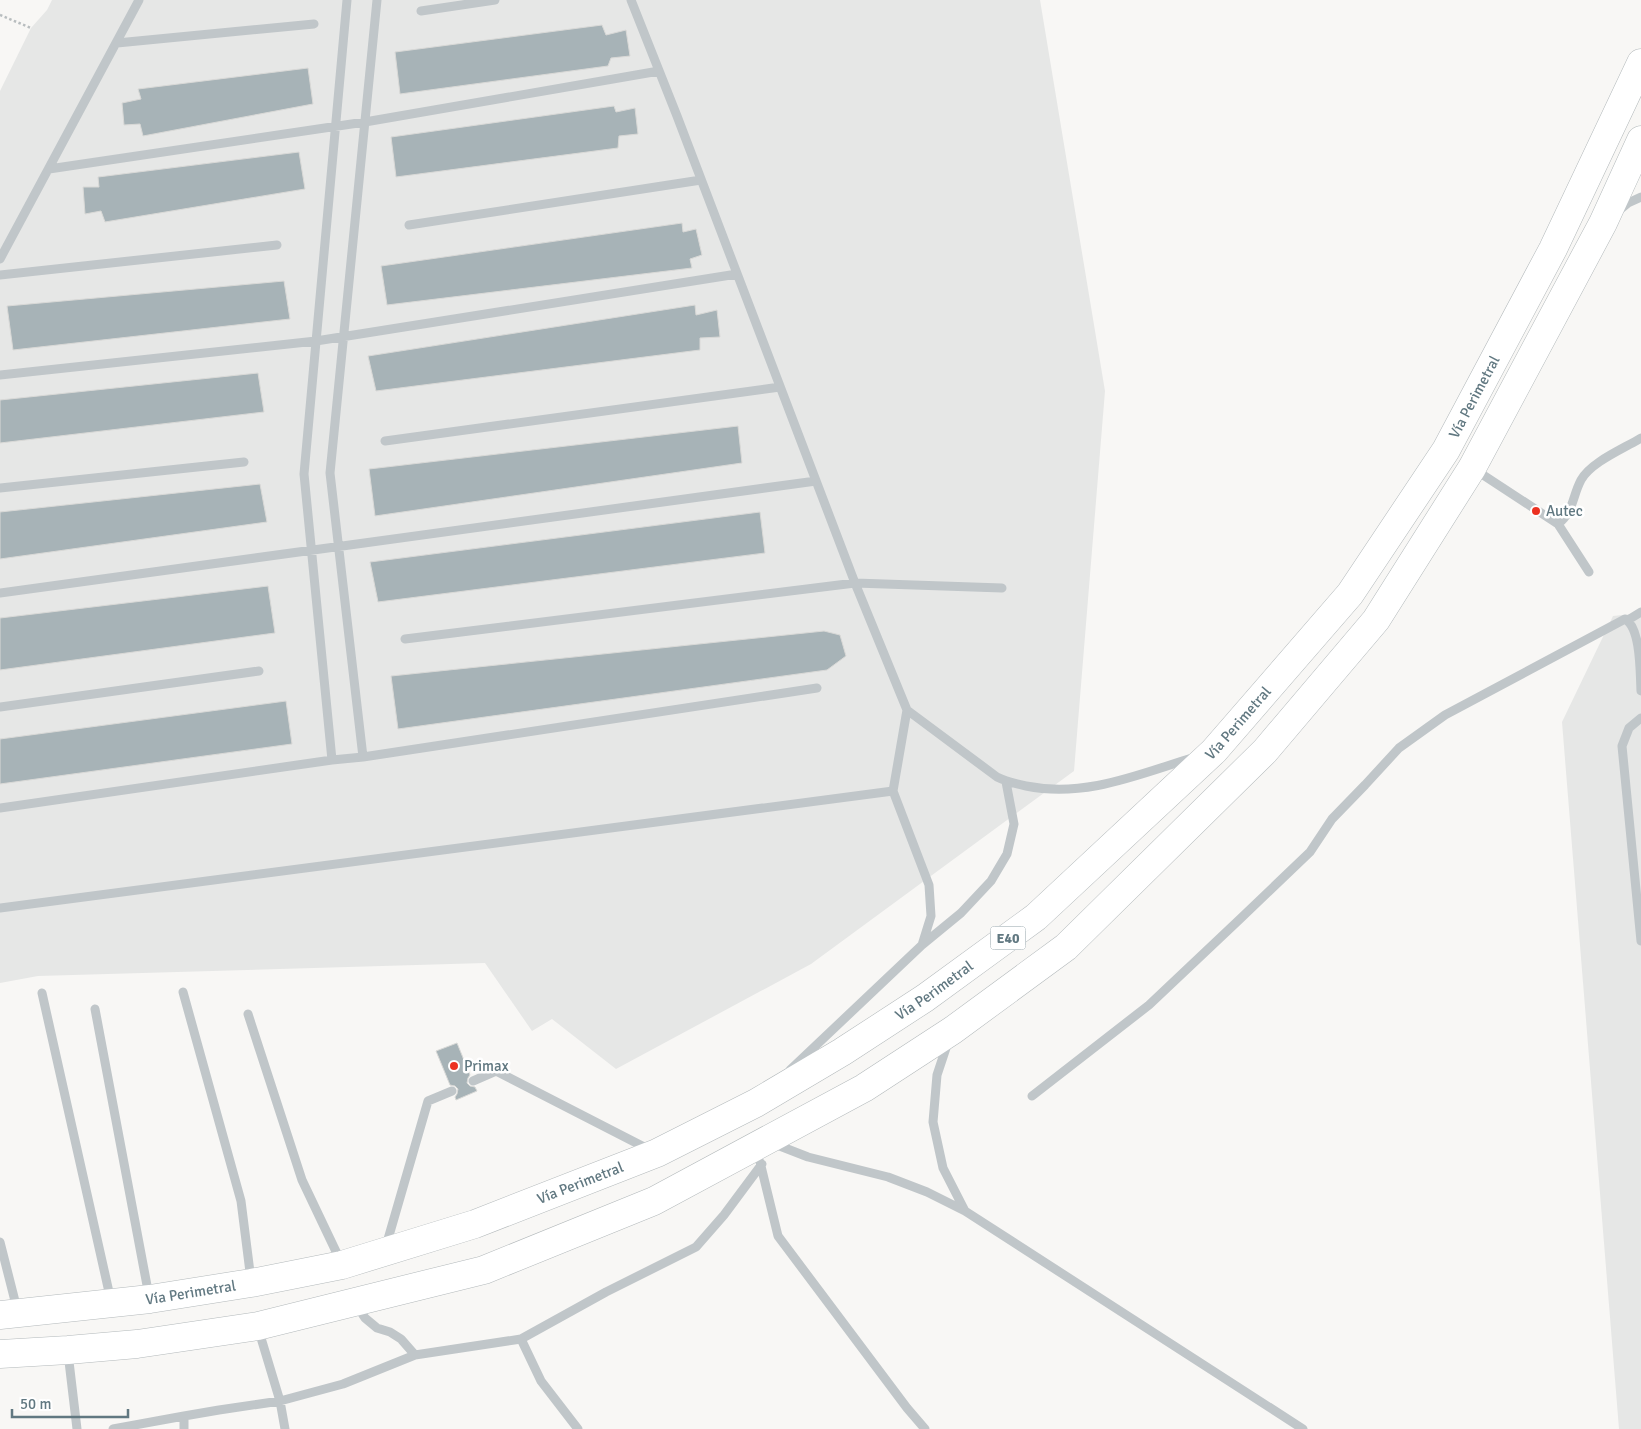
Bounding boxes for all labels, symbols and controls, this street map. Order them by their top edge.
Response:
street label: Vía Perimetral [1445,352,1504,441]
place label: Autec [1546,502,1583,520]
marker: Autec [1530,505,1542,517]
street label: Vía Perimetral [1201,683,1275,764]
road number: E40 [990,926,1026,950]
street label: Vía Perimetral [892,957,977,1024]
place label: Primax [464,1057,509,1075]
marker: Primax [448,1060,460,1072]
street label: Vía Perimetral [534,1158,626,1208]
street label: Vía Perimetral [145,1277,237,1308]
scale bar [12,1386,129,1418]
text: 50 m [20,1395,51,1413]

